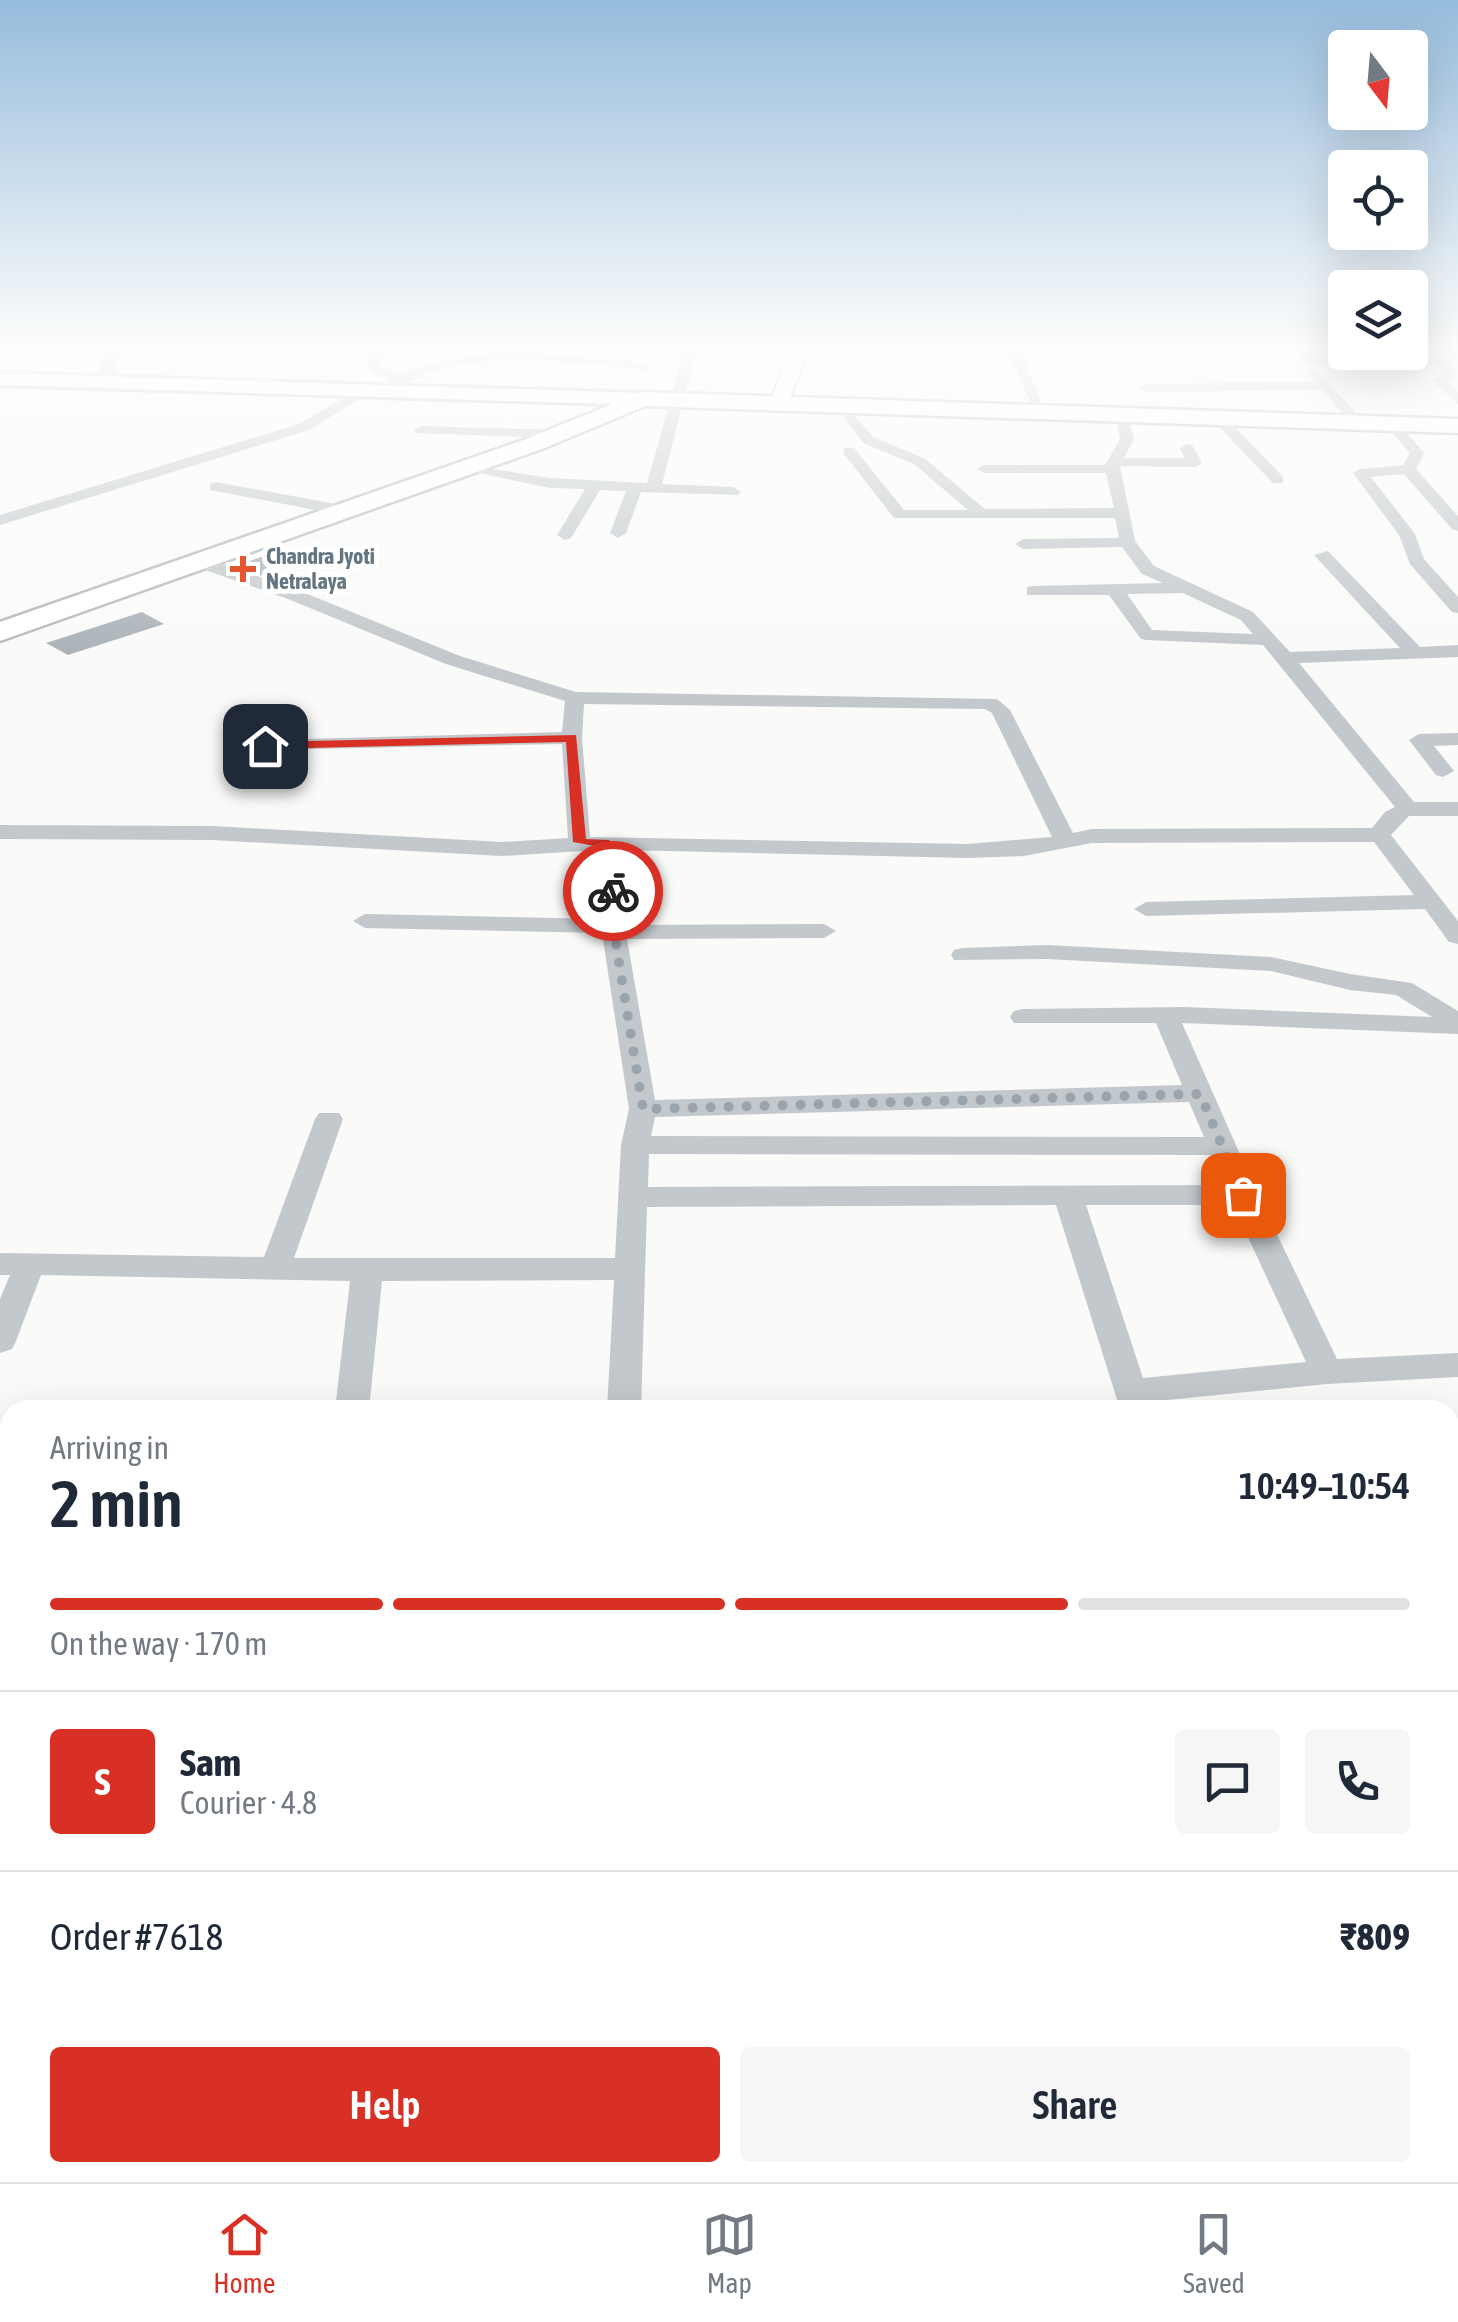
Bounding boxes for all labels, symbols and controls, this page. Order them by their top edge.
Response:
north arrow [1328,30,1428,130]
map controls [1328,30,1428,370]
button: locate [1328,150,1428,250]
button: layers [1328,270,1428,370]
place label: Chandra Jyoti Netralaya [266,543,375,594]
marker: Chandra Jyoti Netralaya [230,556,256,582]
pin [223,704,308,789]
icon: home [238,719,293,774]
courier [563,841,663,941]
icon: bike [586,864,641,919]
pin [1201,1153,1286,1238]
icon: bag [1216,1168,1271,1223]
text: Arriving in [50,1429,169,1466]
text: 10:49–10:54 [1239,1464,1410,1507]
text: 2 min [50,1466,183,1541]
text: On the way · 170 m [50,1625,267,1662]
button: chat [1175,1729,1280,1834]
button: phone [1305,1729,1410,1834]
text: Sam [180,1741,241,1784]
text: S [95,1760,110,1803]
text: Courier · 4.8 [180,1784,317,1821]
text: Order #7618 [50,1915,223,1958]
text: ₹809 [1340,1915,1410,1958]
button: Help [50,2047,720,2162]
button: Share [740,2047,1410,2162]
tab: Home [213,2207,275,2299]
tab: Map [702,2207,757,2299]
tab: Saved [1183,2207,1245,2299]

